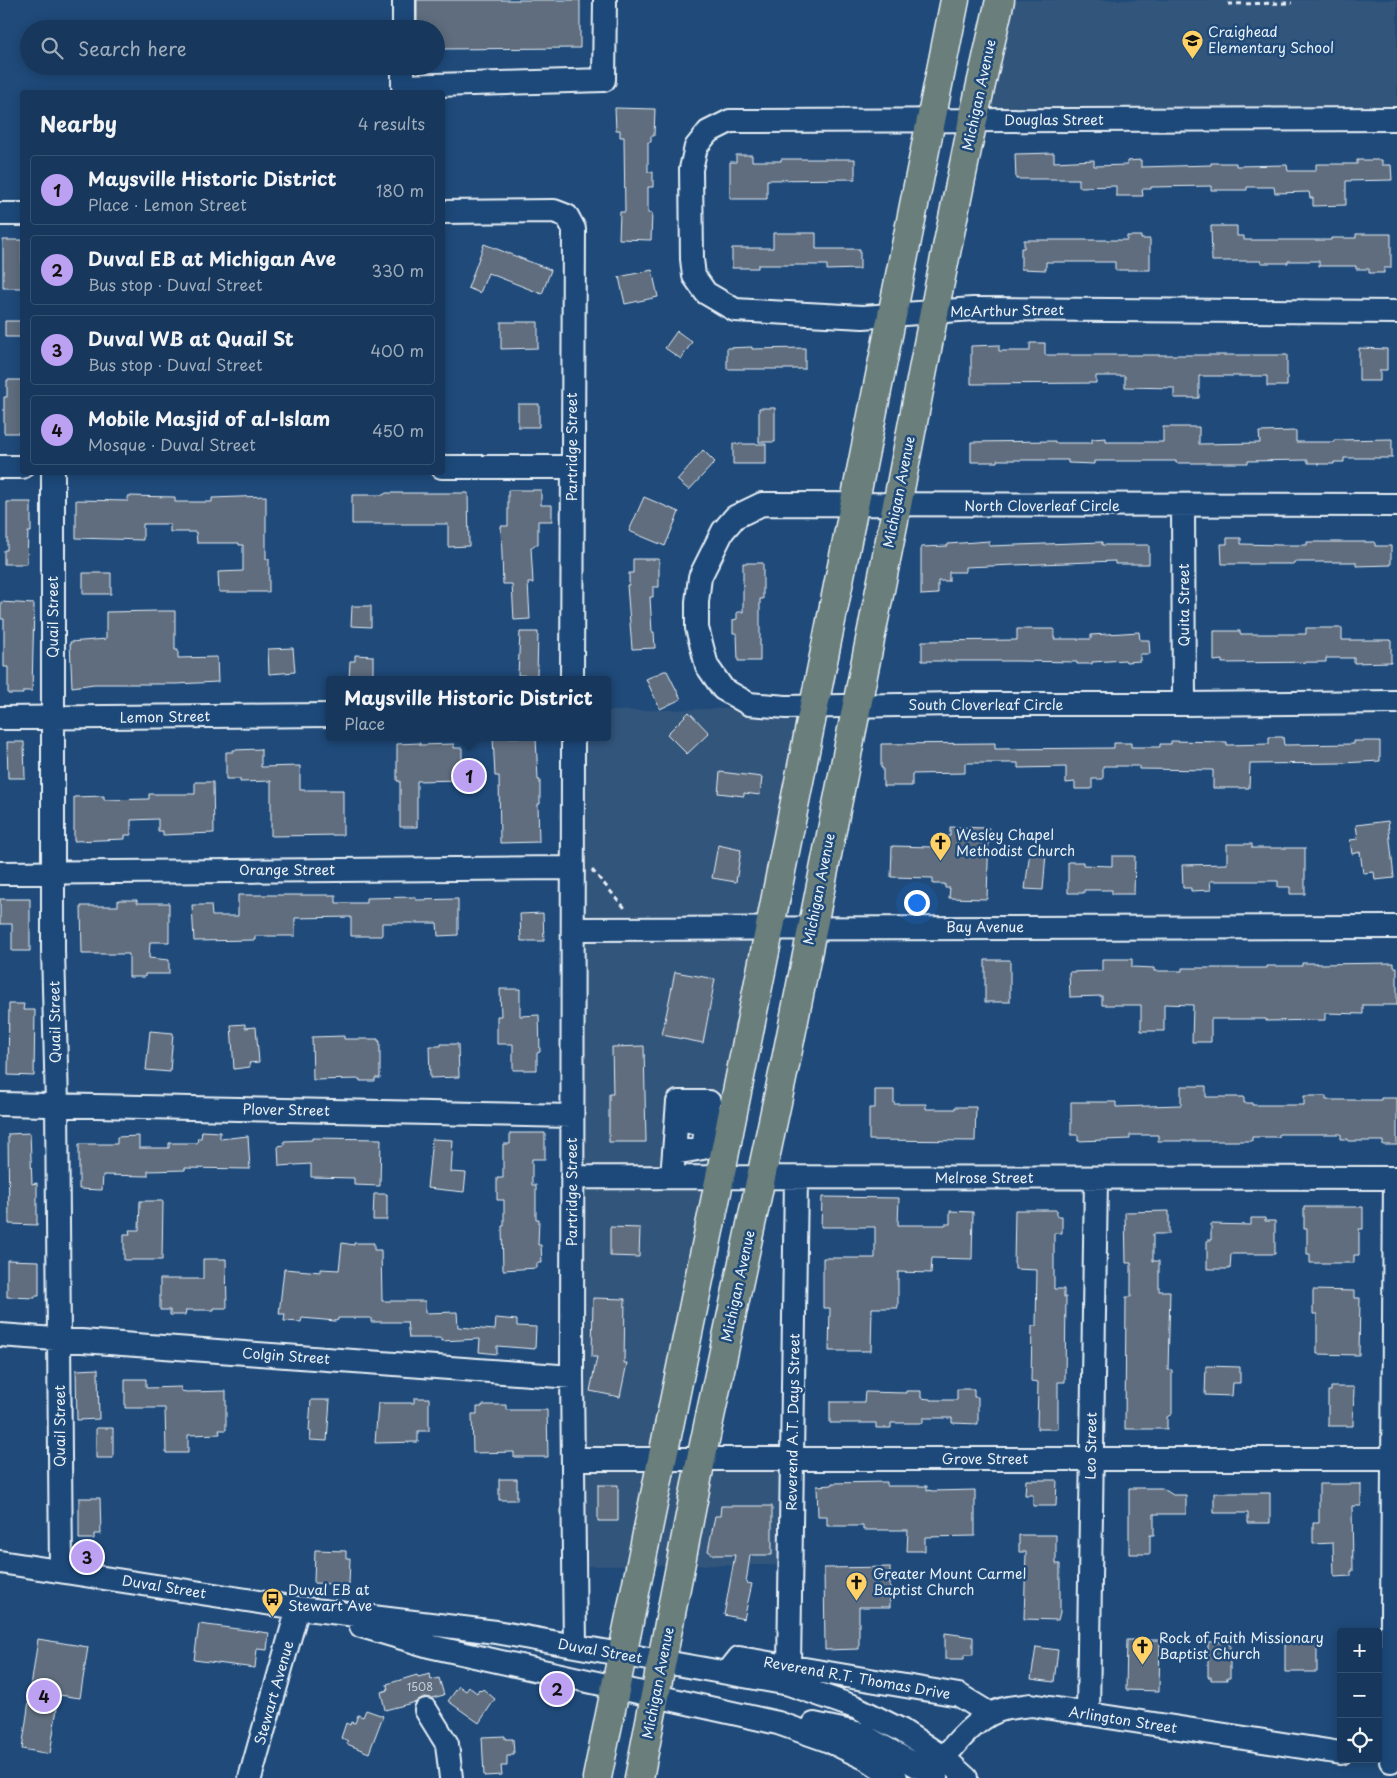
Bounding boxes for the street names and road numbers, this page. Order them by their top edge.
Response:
street label: Michigan Avenue [956,37,1001,153]
street label: Douglas Street [1004,109,1104,130]
street label: McArthur Street [950,299,1064,322]
street label: Partridge Street [561,392,582,501]
street label: Michigan Avenue [877,434,920,550]
street label: North Cloverleaf Circle [964,495,1120,516]
street label: Quita Street [1173,563,1194,646]
street label: Quail Street [42,576,63,658]
street label: South Cloverleaf Circle [909,694,1064,715]
street label: Lemon Street [120,705,211,728]
street label: Michigan Avenue [797,831,840,947]
street label: Orange Street [239,859,335,880]
street label: Bay Avenue [946,916,1024,937]
street label: Quail Street [43,981,66,1063]
street label: Plover Street [242,1098,330,1121]
street label: Partridge Street [561,1137,582,1246]
street label: Melrose Street [935,1167,1034,1188]
street label: Michigan Avenue [715,1228,760,1344]
street label: Reverend A.T. Days Street [780,1333,805,1511]
street label: Colgin Street [241,1342,331,1369]
street label: Quail Street [49,1385,70,1467]
street label: Leo Street [1079,1412,1102,1480]
street label: Grove Street [942,1448,1028,1469]
street label: Duval Street [120,1569,208,1604]
street label: Michigan Avenue [636,1625,679,1741]
street label: Duval Street [556,1633,644,1668]
street label: Stewart Avenue [249,1638,299,1748]
street label: Reverend R.T. Thomas Drive [762,1651,952,1704]
street label: Arlington Street [1067,1701,1179,1738]

